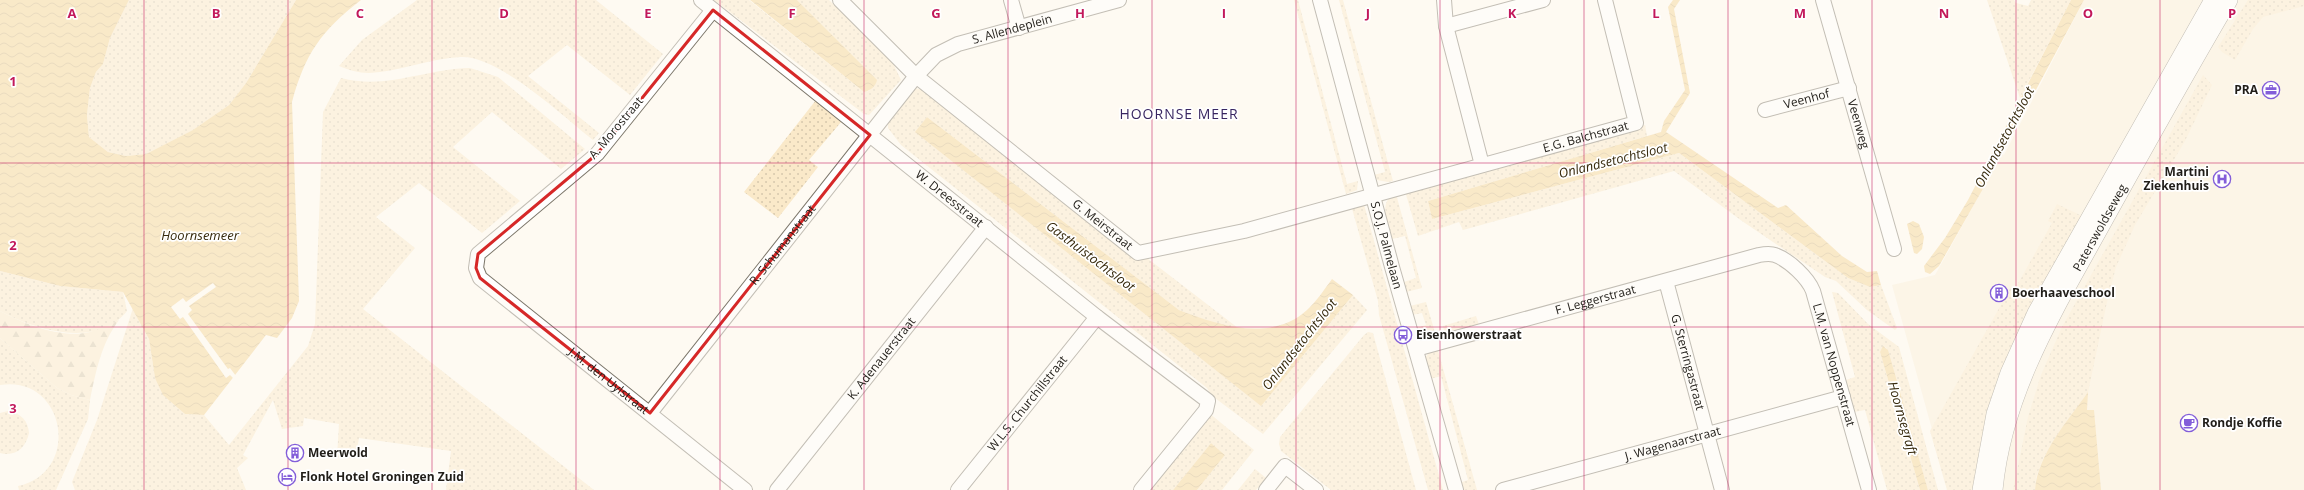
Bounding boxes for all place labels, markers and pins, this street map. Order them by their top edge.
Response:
office icon: PRA [2261,80,2281,100]
place label: PRA [2234,81,2259,98]
place label: Martini Ziekenhuis [2143,163,2209,194]
hospital icon: Martini Ziekenhuis [2212,169,2232,189]
building icon: Boerhaaveschool [1989,283,2009,303]
place label: Boerhaaveschool [2012,284,2115,301]
bus stop icon: Eisenhowerstraat [1393,325,1413,345]
place label: Eisenhowerstraat [1416,326,1522,343]
cafe icon: Rondje Koffie [2179,413,2199,433]
place label: Rondje Koffie [2202,414,2282,431]
building icon: Meerwold [285,443,305,463]
place label: Meerwold [308,444,368,461]
hotel icon: Flonk Hotel Groningen Zuid [277,467,297,487]
place label: Flonk Hotel Groningen Zuid [300,468,464,485]

